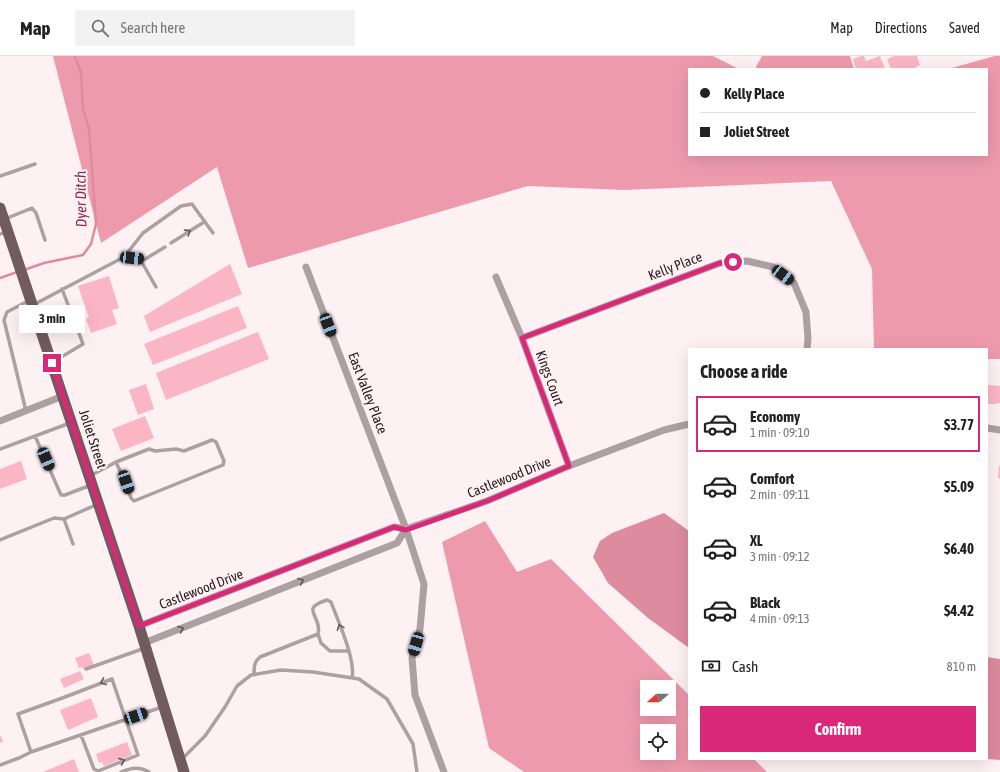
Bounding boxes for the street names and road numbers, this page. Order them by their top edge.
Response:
street label: Kelly Place [646,248,704,284]
street label: Kings Court [533,348,567,408]
street label: East Valley Place [345,350,391,436]
street label: Joliet Street [76,408,110,470]
street label: Castlewood Drive [465,453,553,501]
street label: Castlewood Drive [157,566,245,612]

